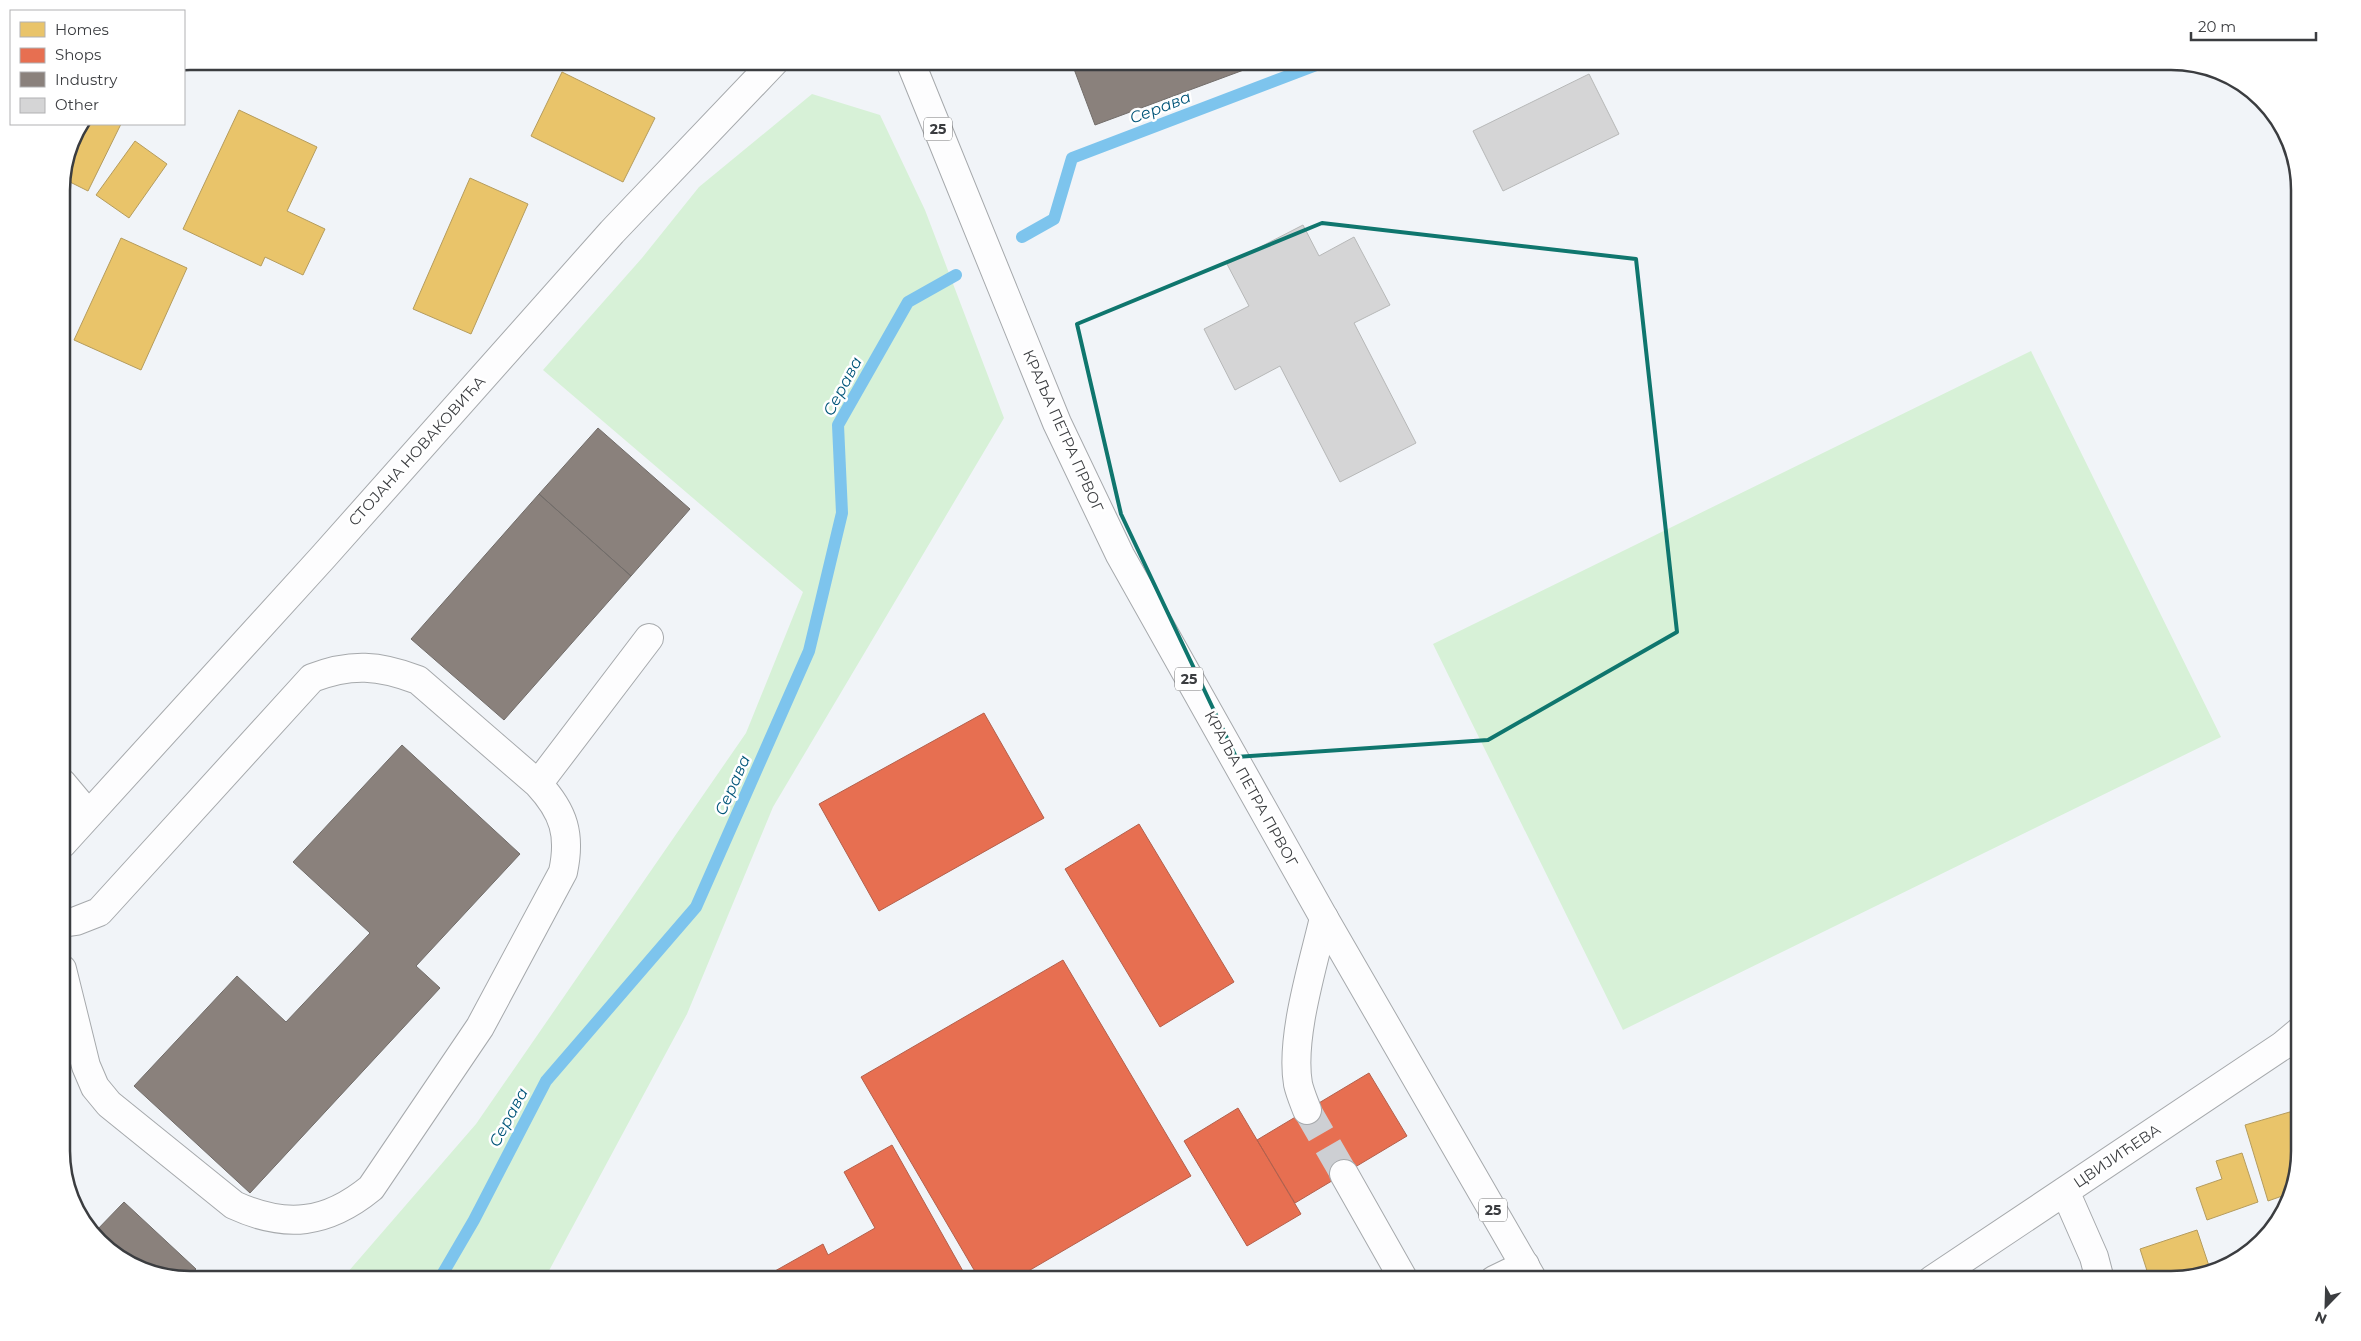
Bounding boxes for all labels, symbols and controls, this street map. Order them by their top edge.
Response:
legend [10,10,185,125]
scale bar [2191,10,2316,42]
text: 20 m [2198,17,2236,36]
text: Homes [55,20,109,39]
text: Shops [55,45,101,64]
text: Industry [55,70,118,89]
water label: Серава [1127,87,1194,128]
text: Other [55,95,99,114]
road number: 25 [924,118,952,140]
street label: КРАЉА ПЕТРА ПРВОГ [1019,347,1108,515]
water label: Серава [819,353,866,419]
street label: СТОЈАНА НОВАКОВИЋА [344,372,489,530]
road number: 25 [1175,668,1203,691]
street label: КРАЉА ПЕТРА ПРВОГ [1201,707,1303,871]
water label: Серава [711,752,754,818]
water label: Серава [485,1084,532,1150]
street label: ЦВИЈИЋЕВА [2070,1119,2164,1192]
road number: 25 [1479,1198,1507,1222]
north arrow [2301,1281,2351,1331]
text: N [2312,1307,2330,1328]

